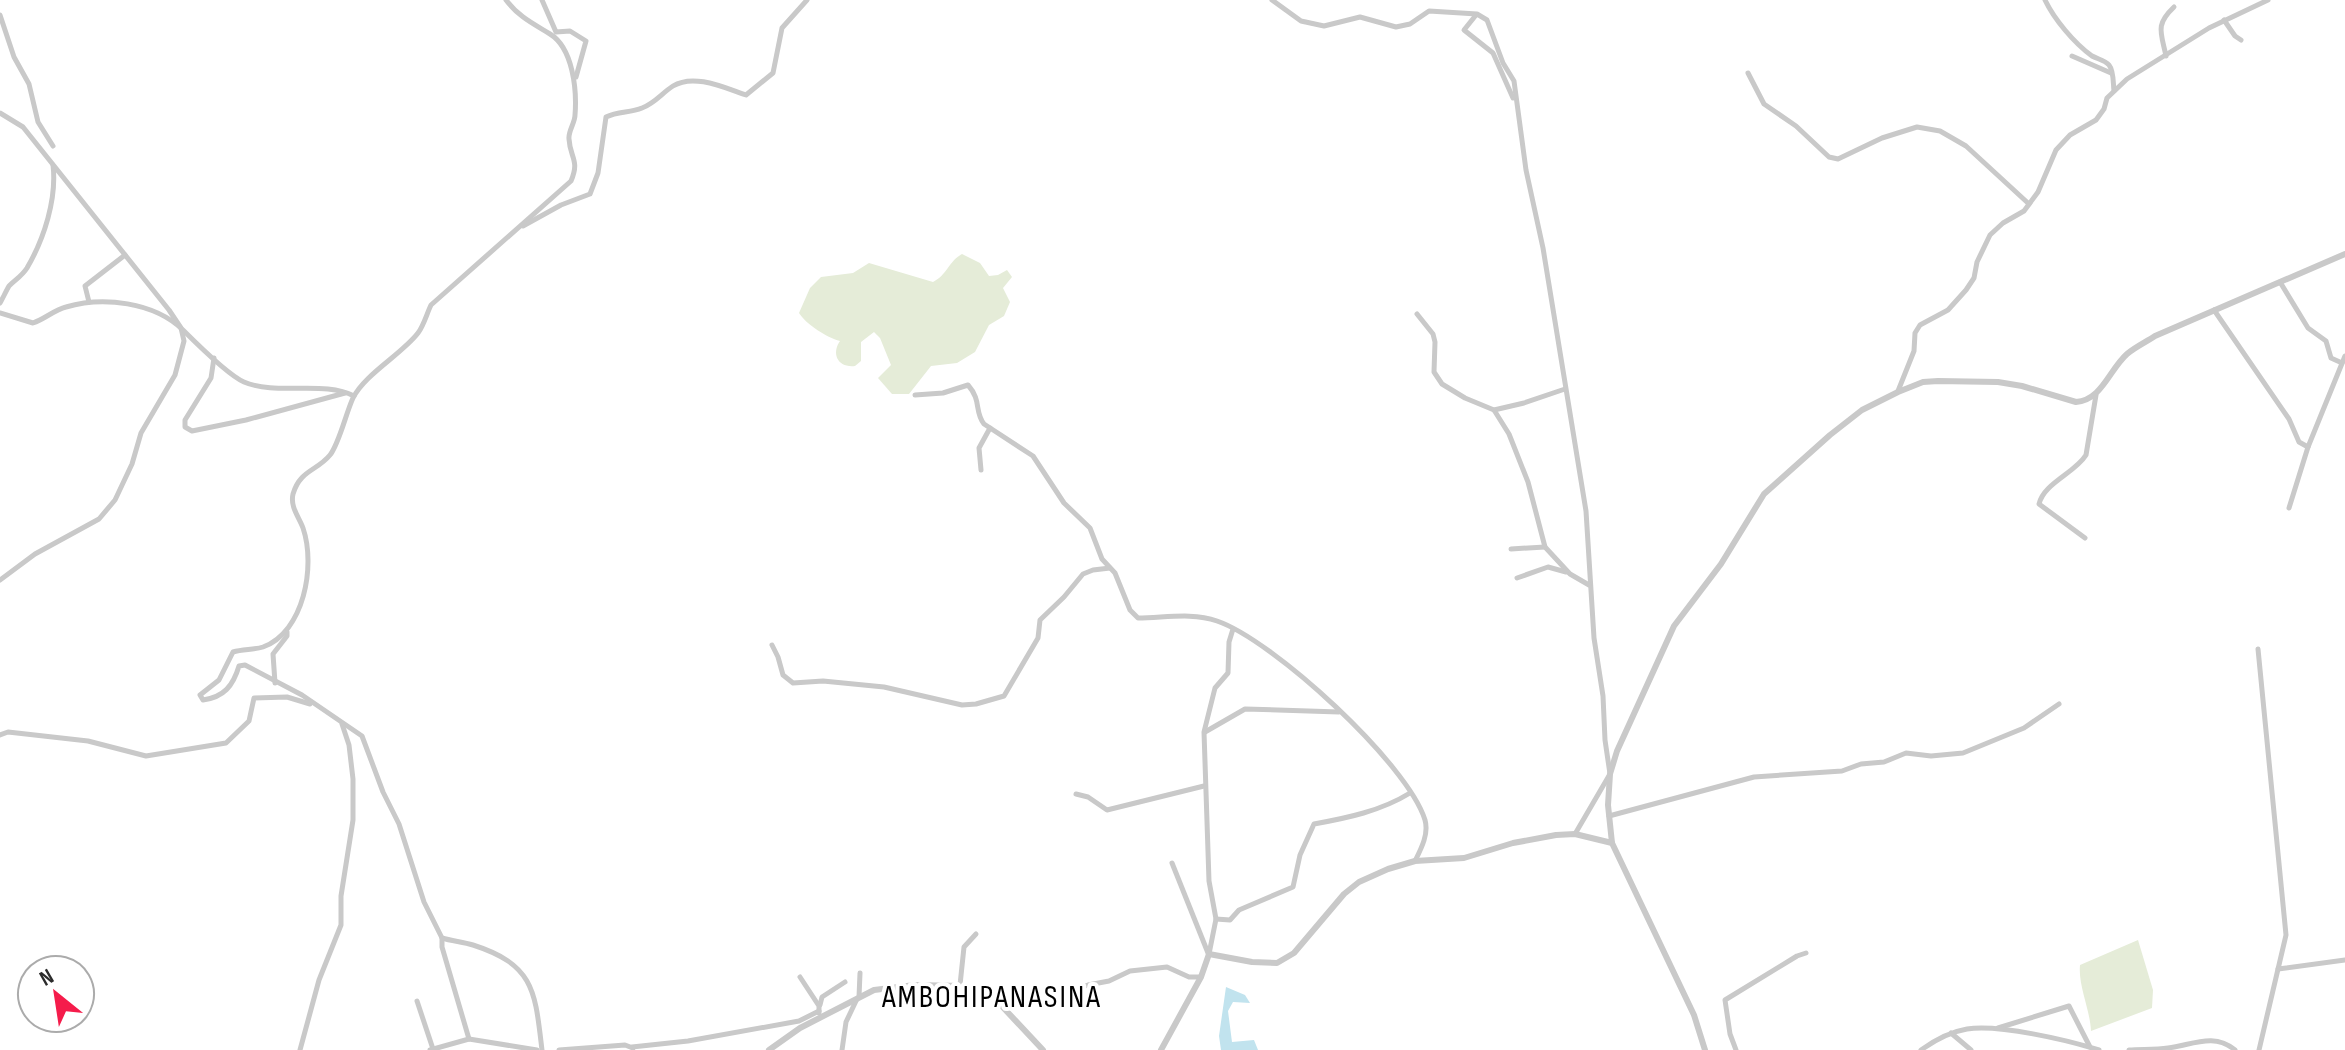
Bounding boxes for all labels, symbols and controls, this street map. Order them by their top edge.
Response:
north arrow [16,954,96,1034]
text: N [35,963,59,993]
district label: AMBOHIPANASINA [881,978,1102,1017]

